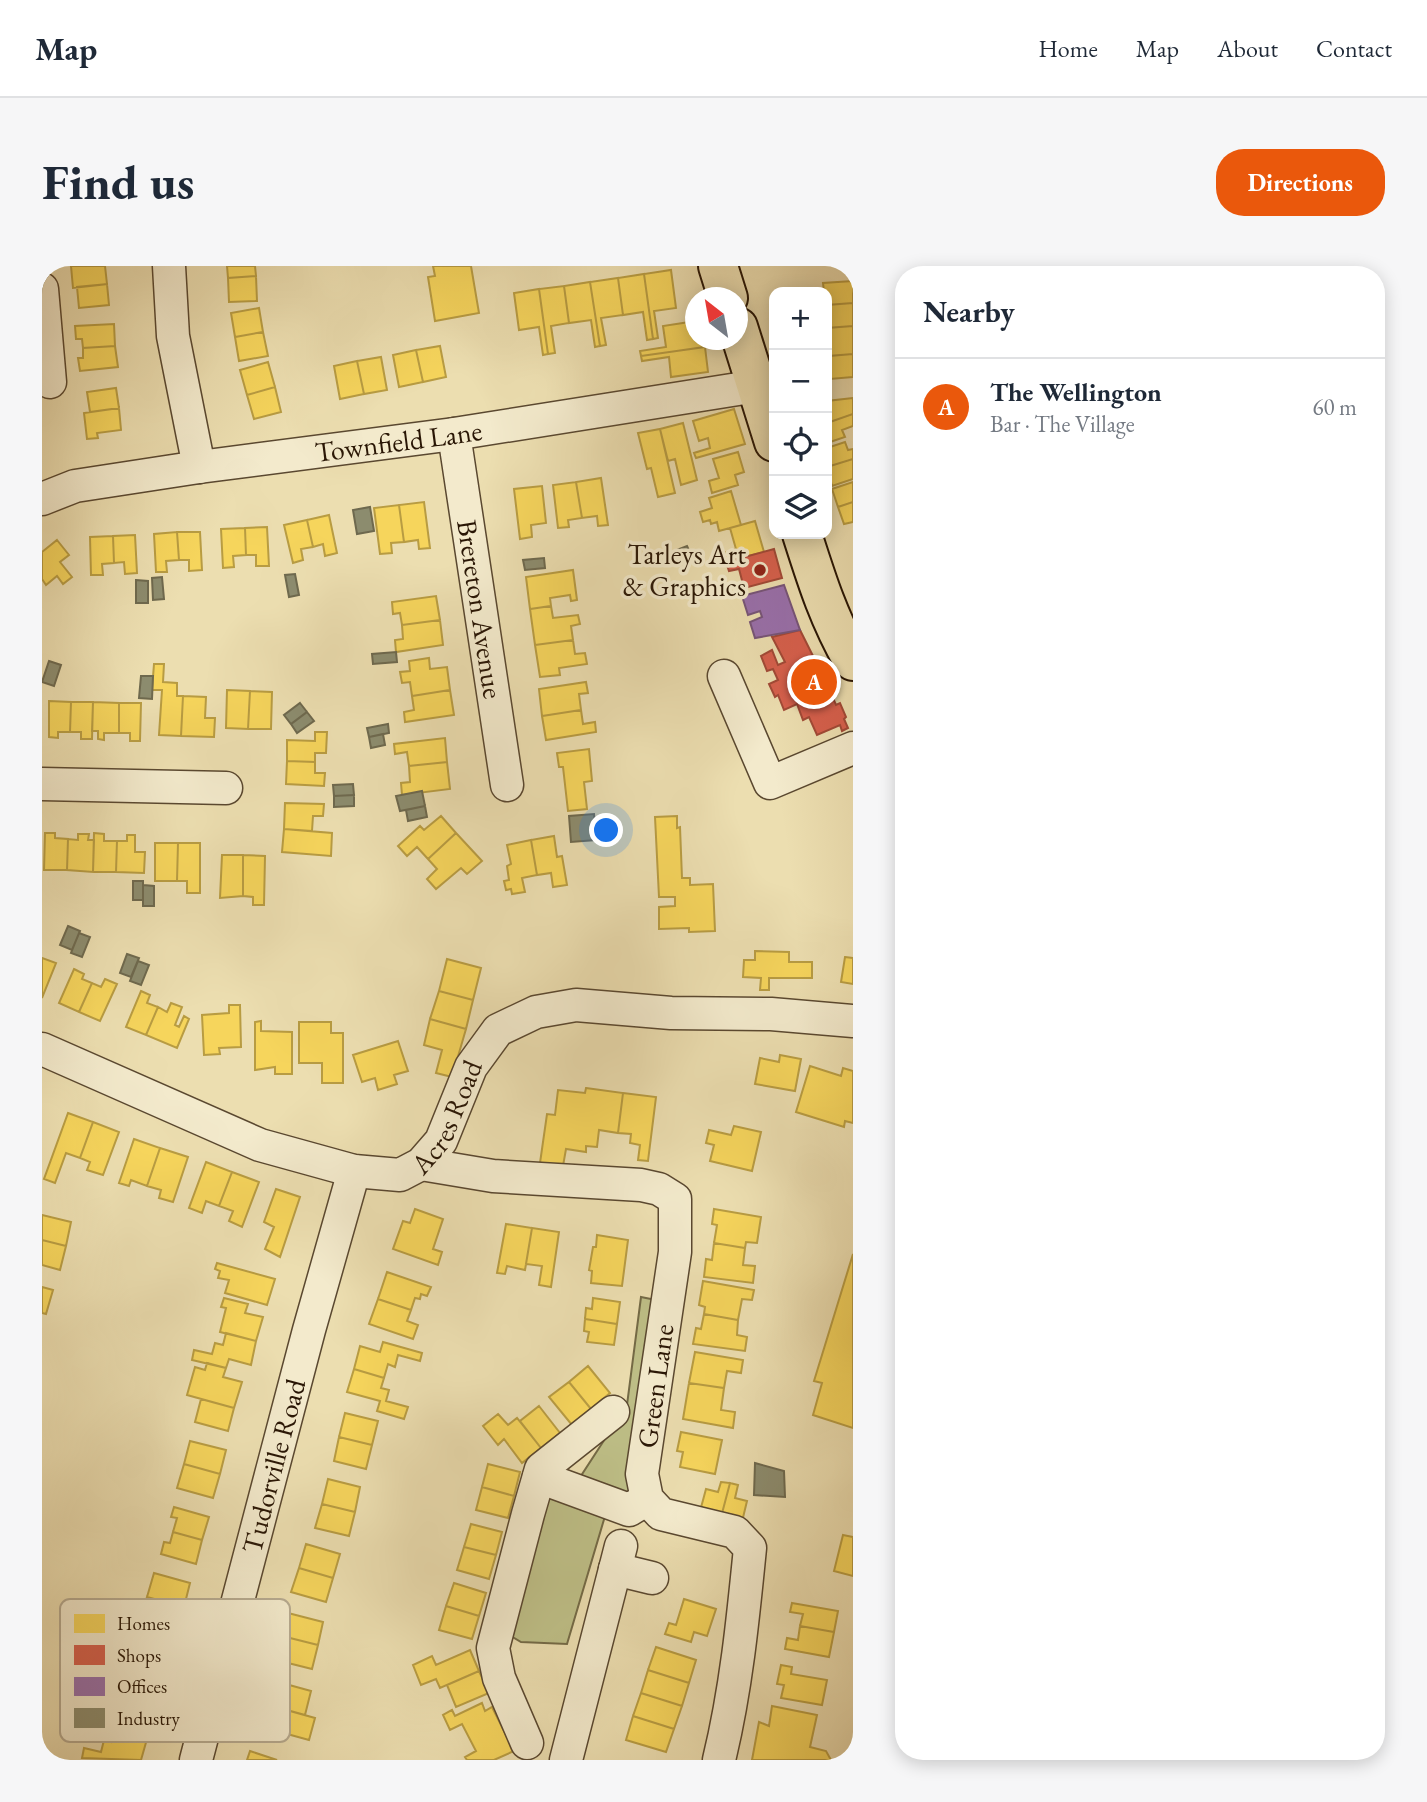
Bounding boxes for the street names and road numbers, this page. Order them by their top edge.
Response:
street label: Townfield Lane [313,412,485,470]
street label: Brereton Avenue [449,517,512,701]
street label: Acres Road [402,1054,490,1182]
street label: Green Lane [628,1322,682,1450]
street label: Tudorville Road [233,1374,314,1557]

